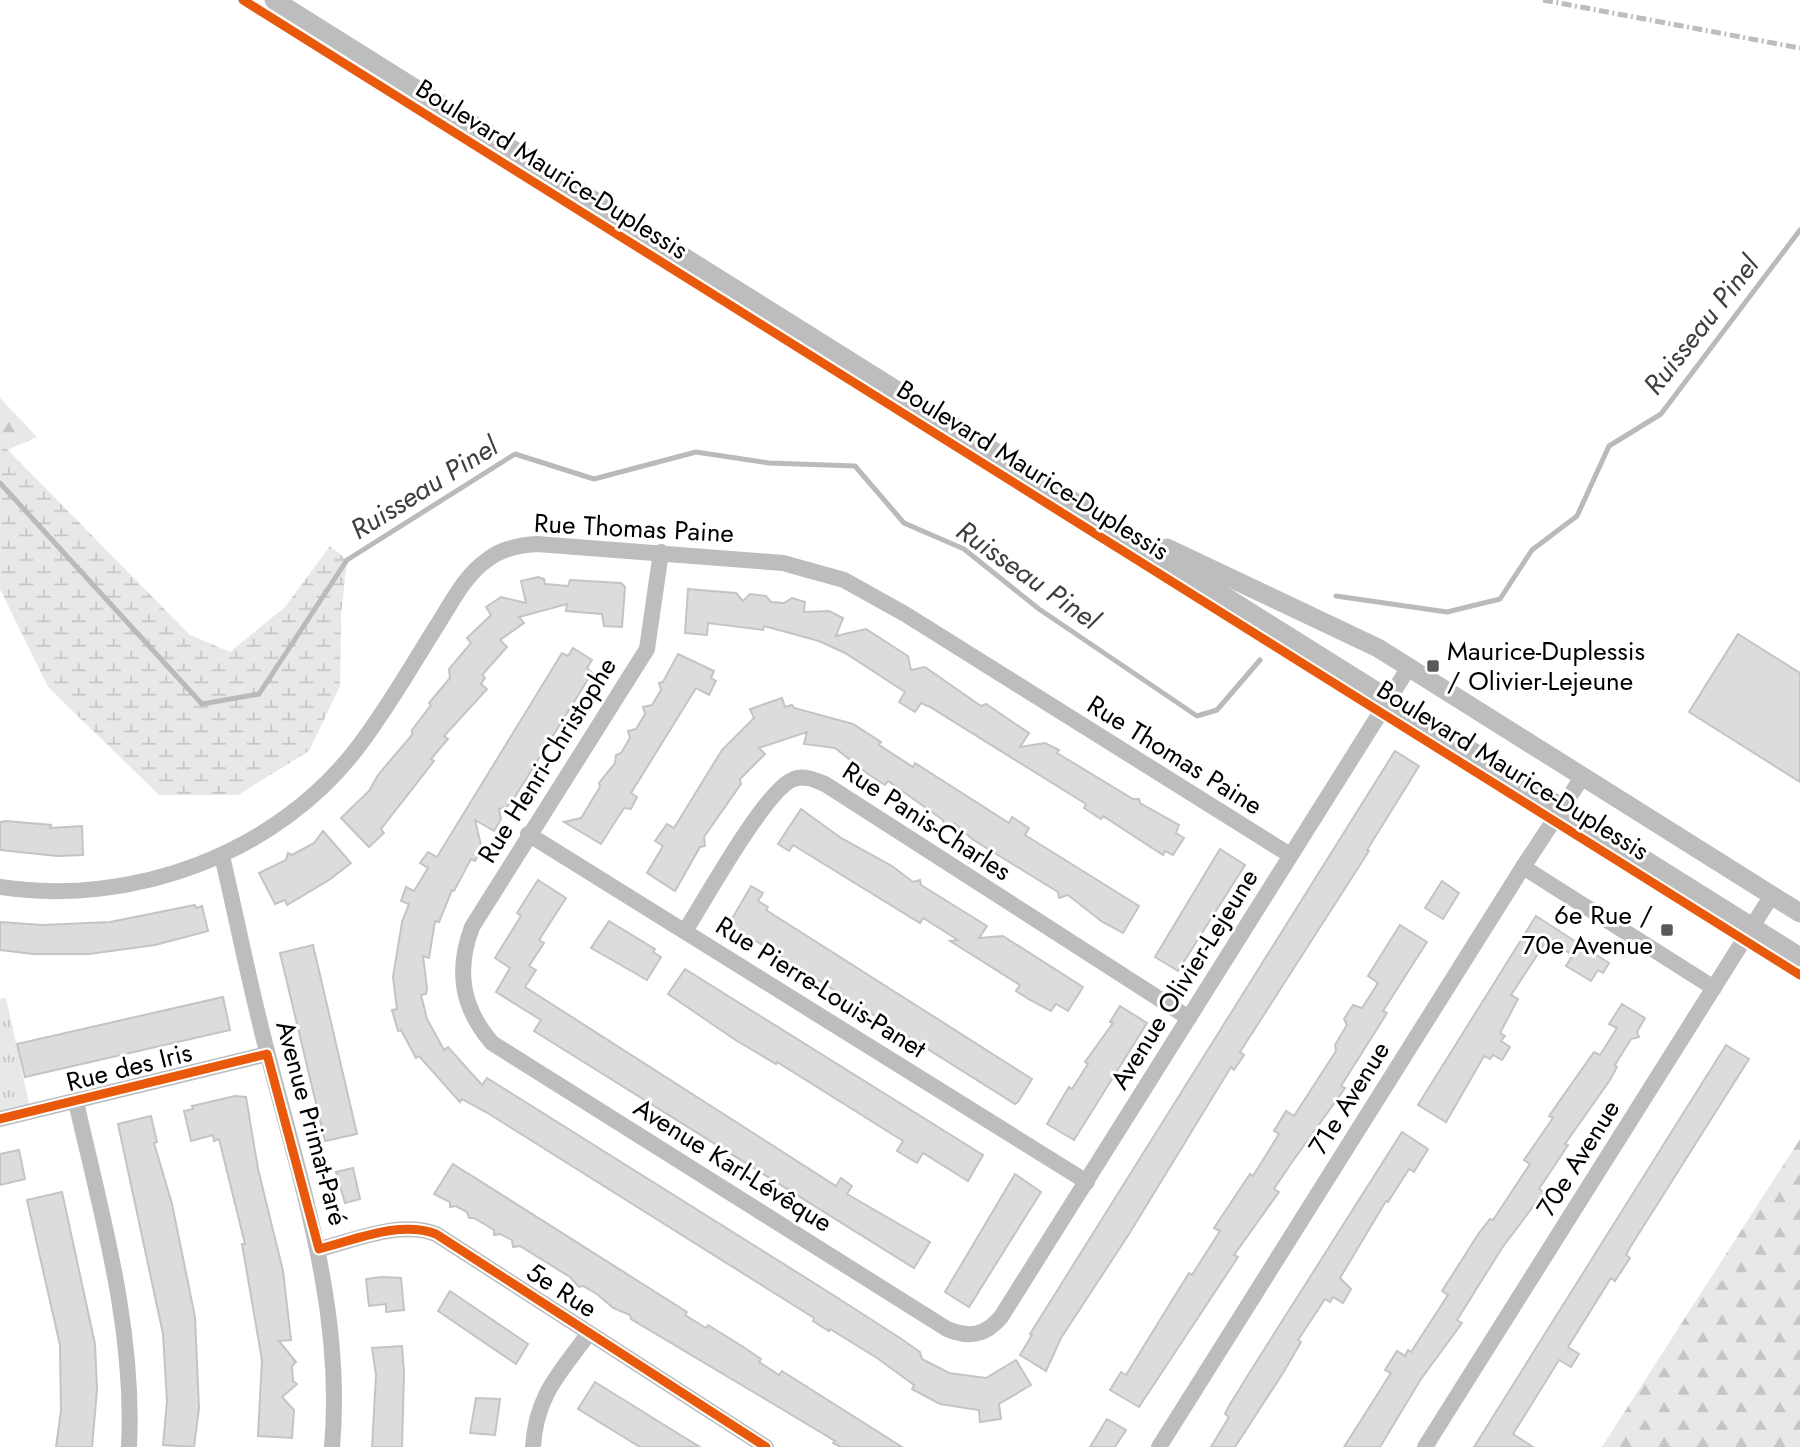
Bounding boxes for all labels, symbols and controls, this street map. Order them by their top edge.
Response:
street label: Boulevard Maurice-Duplessis [408,69,696,269]
water label: Ruisseau Pinel [1633,245,1770,403]
street label: Boulevard Maurice-Duplessis [889,370,1177,570]
water label: Ruisseau Pinel [342,425,507,550]
street label: Rue Thomas Paine [533,504,735,552]
water label: Ruisseau Pinel [948,510,1110,641]
place label: Maurice-Duplessis / Olivier-Lejeune [1447,632,1645,700]
street label: Rue Henri-Christophe [468,650,626,870]
marker: Maurice-Duplessis / Olivier-Lejeune [1425,658,1441,674]
street label: Boulevard Maurice-Duplessis [1369,670,1657,870]
street label: Rue Thomas Paine [1080,686,1270,824]
street label: Rue Panis-Charles [835,752,1019,890]
street label: Avenue Olivier-Lejeune [1101,861,1267,1097]
place label: 6e Rue / 70e Avenue [1522,896,1653,964]
street label: Rue Pierre-Louis-Panet [708,907,934,1068]
marker: 6e Rue / 70e Avenue [1659,922,1675,938]
street label: Avenue Primat-Paré [266,1016,358,1230]
street label: Rue des Iris [62,1033,196,1101]
street label: 71e Avenue [1299,1034,1399,1162]
street label: Avenue Karl-Lévêque [626,1089,840,1241]
street label: 70e Avenue [1527,1092,1629,1224]
street label: 5e Rue [519,1253,605,1327]

